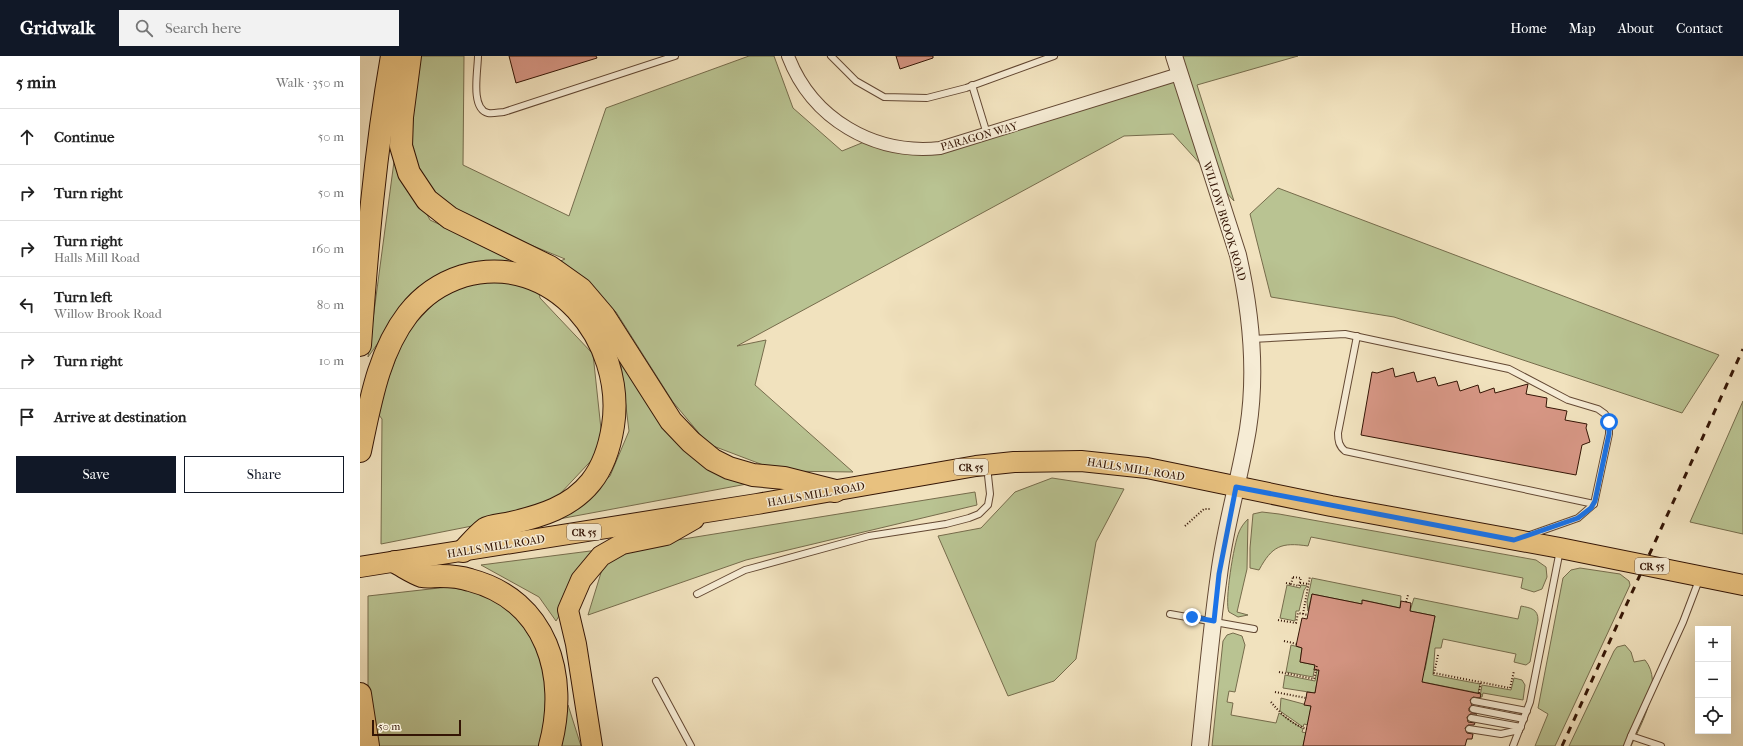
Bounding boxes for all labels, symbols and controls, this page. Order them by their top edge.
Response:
search box [119,10,399,46]
text: Gridwalk [20,17,95,39]
icon: search [133,17,155,39]
text: Search here [165,19,241,37]
text: Home [1510,20,1547,37]
text: Map [1569,20,1596,37]
text: About [1618,20,1654,37]
text: Contact [1676,20,1723,37]
text: 5 min [16,72,56,92]
text: Walk · 350 m [276,75,344,90]
street label: PARAGON WAY [939,119,1020,154]
icon: ahead [16,126,38,148]
text: Continue [54,128,114,146]
text: 50 m [318,129,344,144]
street label: WILLOW BROOK ROAD [1200,159,1249,282]
icon: right [16,182,38,204]
text: Turn right [54,184,123,202]
text: 50 m [318,185,344,200]
text: Turn right [54,232,123,250]
icon: right [16,238,38,260]
text: 160 m [312,241,344,256]
text: Halls Mill Road [54,250,140,265]
text: Turn left [54,288,112,306]
icon: left [16,294,38,316]
text: 80 m [317,297,344,312]
text: Willow Brook Road [54,306,162,321]
icon: right [16,350,38,372]
text: Turn right [54,352,123,370]
text: 10 m [319,353,344,368]
icon: arrive [16,406,38,428]
text: Arrive at destination [54,408,186,426]
route start [1600,413,1618,431]
street label: HALLS MILL ROAD [1086,455,1186,484]
button: Save [16,456,176,493]
button: Share [184,456,344,493]
road number: CR 55 [954,459,988,475]
street label: HALLS MILL ROAD [766,480,866,509]
road number: CR 55 [567,524,601,540]
street label: HALLS MILL ROAD [446,532,546,561]
road number: CR 55 [1635,558,1669,574]
route end [1183,608,1201,626]
map controls [1695,626,1731,734]
button: + [1695,626,1731,662]
button: − [1695,662,1731,698]
button: locate [1695,698,1731,734]
scale bar [372,718,461,737]
text: 50 m [378,720,400,733]

